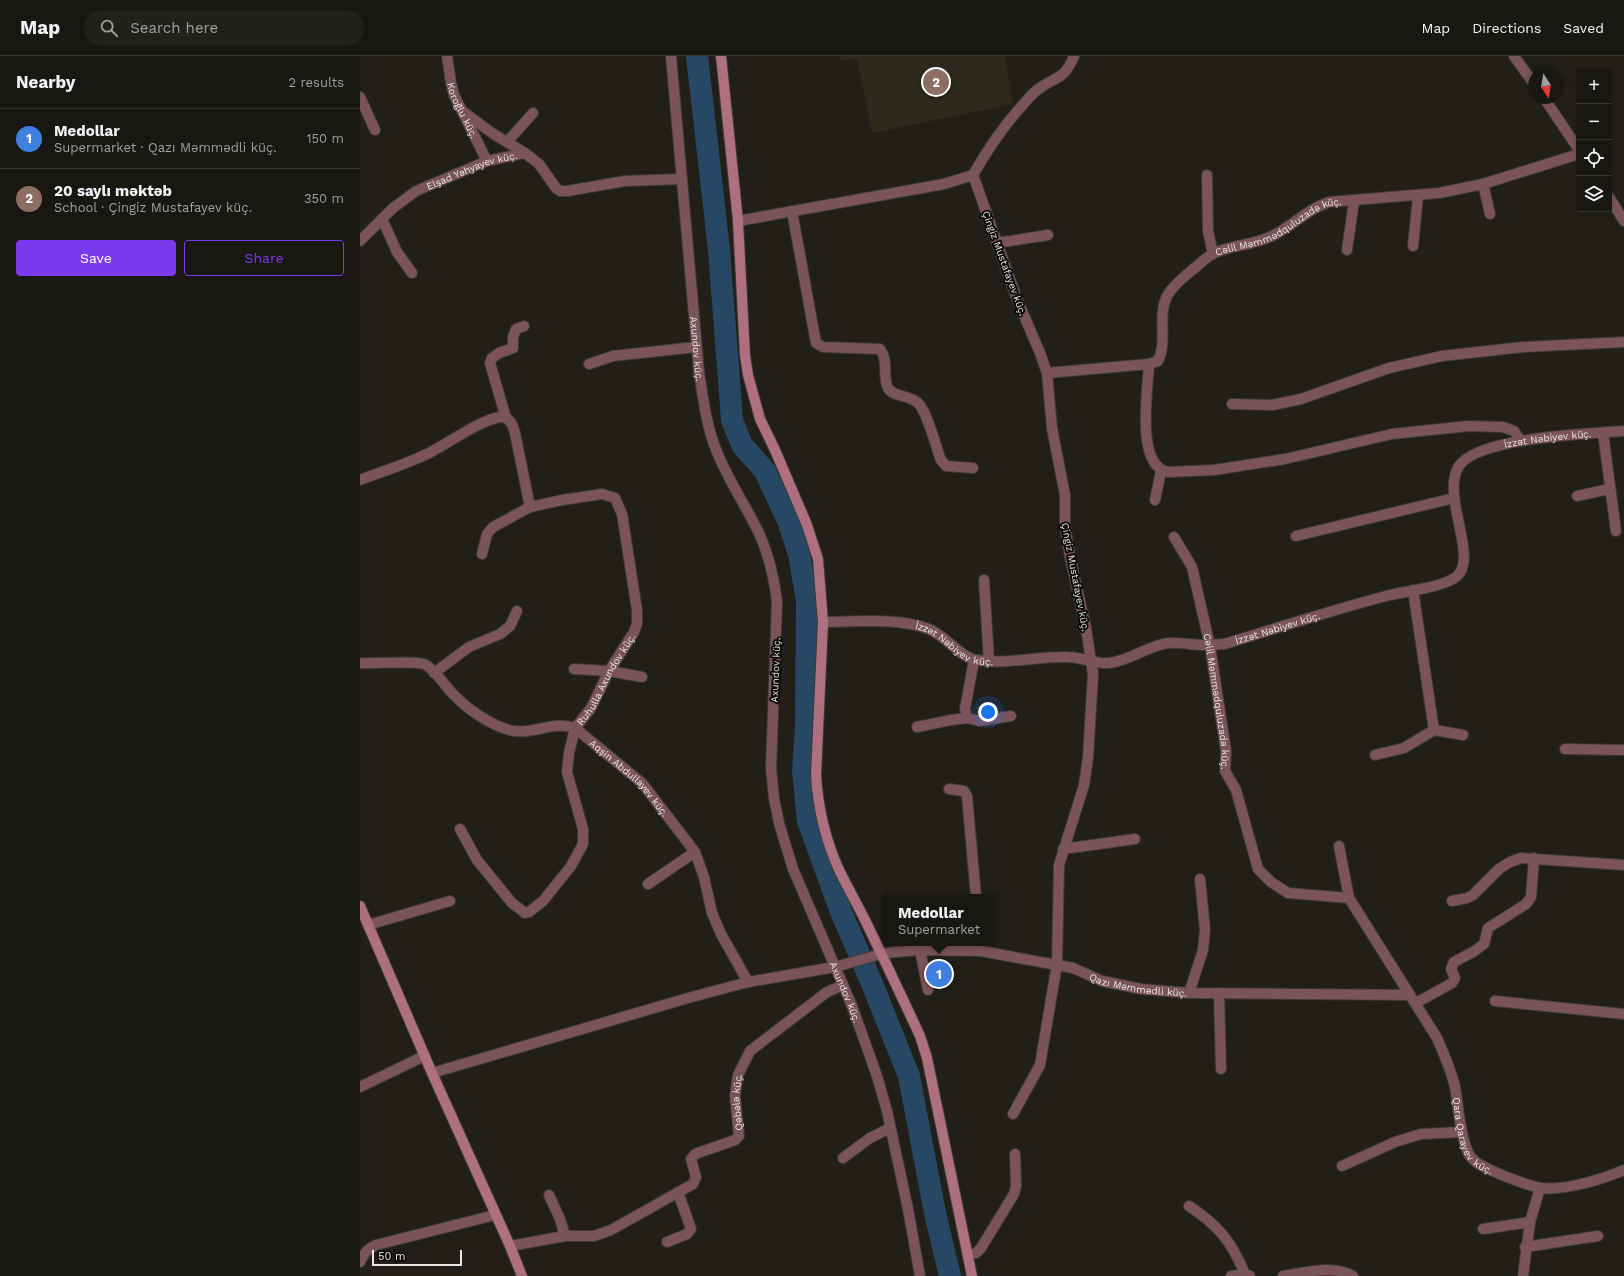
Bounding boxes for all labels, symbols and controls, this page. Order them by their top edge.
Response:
search box [84,10,364,46]
text: Map [20,16,60,39]
icon: search [98,17,120,39]
text: Search here [130,19,218,37]
text: Map [1422,20,1450,36]
text: Directions [1472,20,1541,36]
text: Saved [1563,20,1604,36]
pin: 2 [923,67,949,97]
north arrow [1528,68,1564,104]
map controls [1576,68,1612,212]
button: + [1576,68,1612,104]
text: Nearby [16,72,75,92]
text: 2 results [289,75,344,90]
street label: Koroğlu küç. [445,81,480,140]
button: − [1576,104,1612,140]
text: Medollar [54,122,120,140]
text: 1 [26,131,32,146]
text: 150 m [306,131,344,146]
text: Supermarket · Qazı Məmmədli küç. [54,140,277,155]
button: locate [1576,140,1612,176]
street label: Elşad Yəhyayev küç. [425,150,518,192]
button: layers [1576,176,1612,212]
text: 20 saylı məktəb [54,182,172,200]
text: 2 [25,191,33,206]
text: 350 m [304,191,344,206]
street label: Cəlil Məmmədquluzadə küç. [1214,196,1342,258]
text: School · Çingiz Mustafayev küç. [54,200,252,215]
street label: Çingiz Mustafayev küç. [980,209,1029,317]
button: Save [16,240,176,276]
button: Share [184,240,344,276]
street label: Axundov küç. [688,316,705,382]
street label: İzzət Nəbiyev küç. [1503,428,1592,450]
street label: Çingiz Mustafayev küç. [1060,522,1091,632]
street label: İzzət Nəbiyev küç. [1234,610,1321,646]
street label: İzzət Nəbiyev küç. [914,620,993,667]
street label: Ruhulla Axundov küç. [575,632,638,727]
street label: Cəlil Məmmədquluzadə küç. [1201,632,1231,770]
street label: Axundov küç. [769,637,782,703]
your location [978,702,998,722]
street label: Aqşin Abdullayev küç. [587,737,671,819]
popup [883,894,995,946]
text: Medollar [898,904,964,922]
text: Supermarket [898,922,980,937]
pin: 1 [926,959,952,989]
street label: Axundov küç. [828,960,862,1024]
street label: Qazı Məmmədli küç. [1088,971,1188,999]
street label: Qəbələ küç. [730,1071,744,1131]
street label: Qara Qarayev küç. [1451,1097,1495,1176]
scale bar [372,1248,462,1267]
text: 50 m [378,1250,405,1263]

